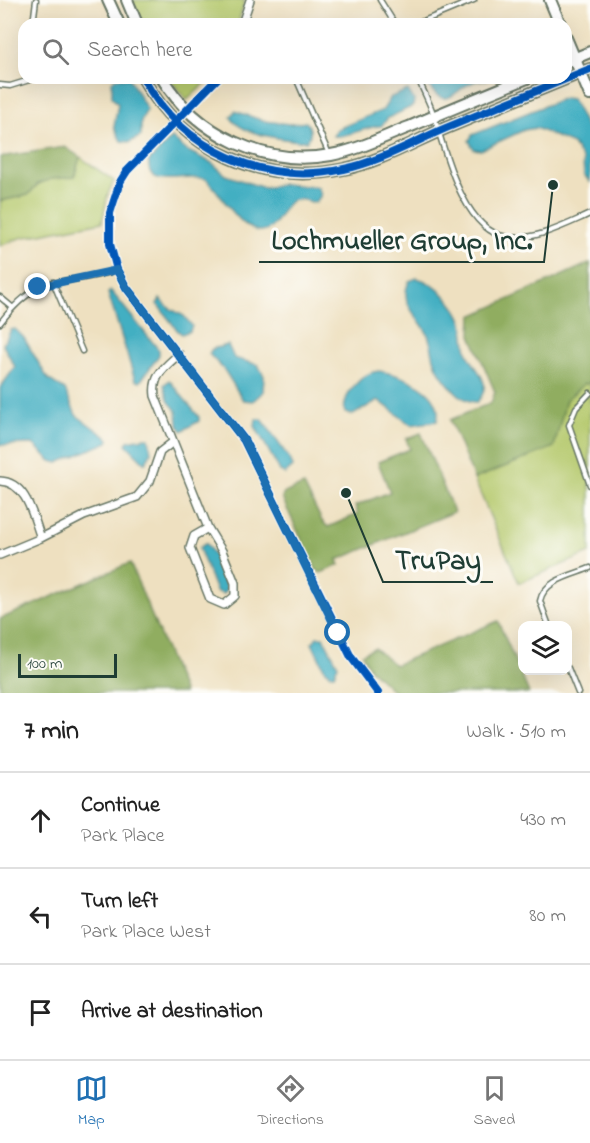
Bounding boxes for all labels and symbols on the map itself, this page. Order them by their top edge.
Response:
callout: Lochmueller Group, Inc. [259,216,544,262]
text: Lochmueller Group, Inc. [272,222,533,263]
route end [24,273,50,299]
callout: TruPay [383,536,493,582]
text: TruPay [395,542,481,583]
route start [324,619,350,645]
scale bar [18,651,117,678]

